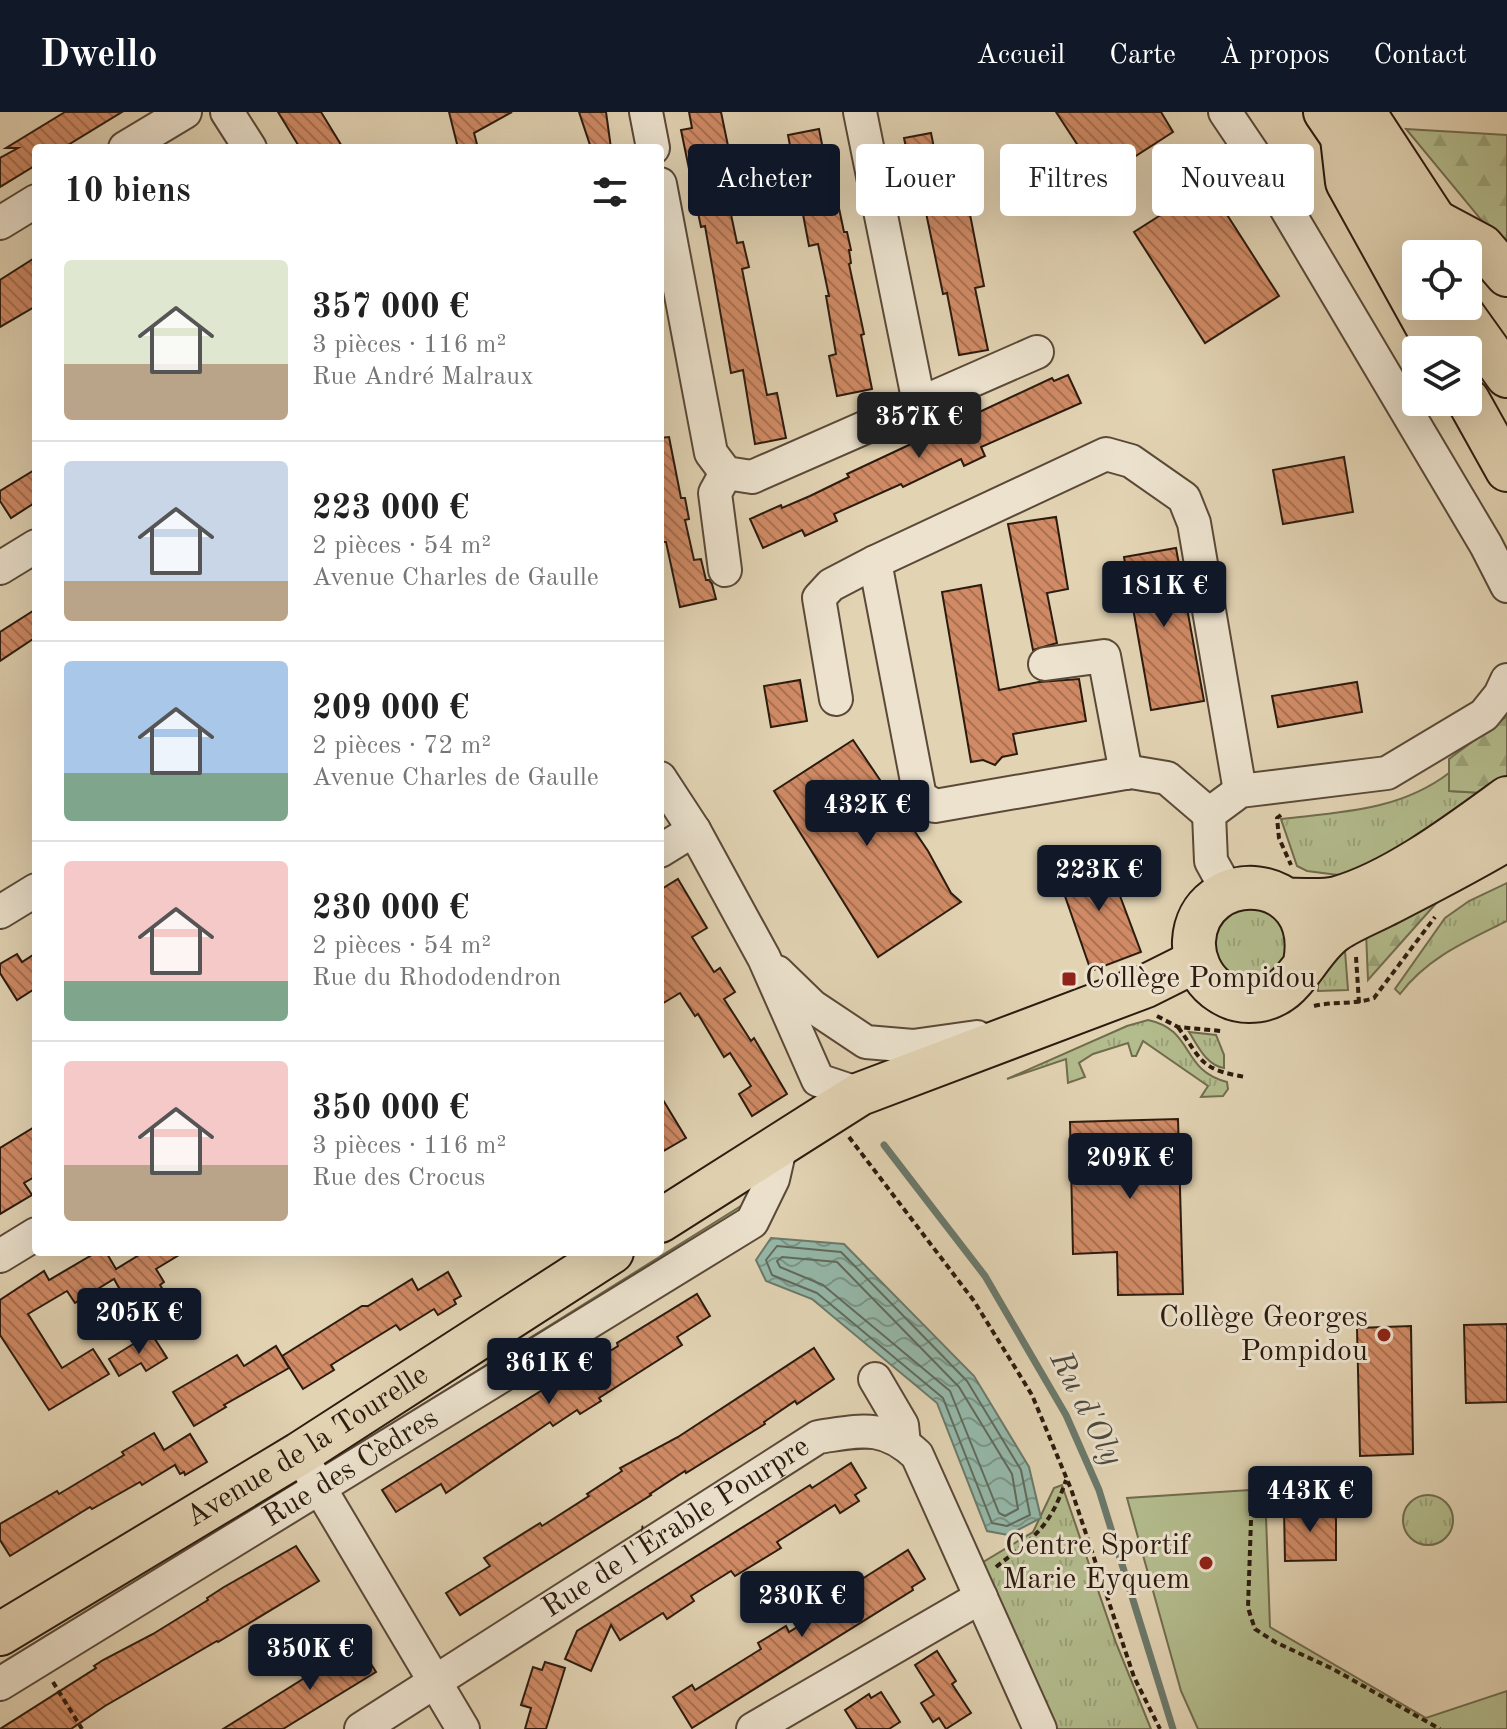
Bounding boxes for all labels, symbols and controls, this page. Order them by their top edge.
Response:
text: Dwello [40,37,158,75]
text: Accueil [976,42,1065,70]
text: Carte [1109,42,1176,70]
text: À propos [1220,42,1330,70]
text: Contact [1374,42,1467,70]
chip: Acheter [688,144,840,216]
chip: Louer [856,144,984,216]
chip: Filtres [1000,144,1136,216]
chip: Nouveau [1152,144,1314,216]
icon: filters [588,170,632,214]
text: 10 biens [64,175,191,209]
map controls [1402,240,1482,416]
button: locate [1402,240,1482,320]
text: 357 000 € [312,291,469,325]
icon: home [128,292,224,388]
text: 3 pièces · 116 m² [312,332,506,358]
button: layers [1402,336,1482,416]
text: Rue André Malraux [312,364,534,390]
pin: 357K € [854,392,984,460]
text: 357K € [875,405,963,431]
text: 223 000 € [312,492,469,526]
icon: home [128,493,224,589]
text: 2 pièces · 54 m² [312,533,491,559]
pin: 181K € [1099,561,1229,629]
text: Avenue Charles de Gaulle [312,565,599,591]
text: 181K € [1120,574,1208,600]
text: 209 000 € [312,692,469,726]
icon: home [128,693,224,789]
text: 2 pièces · 72 m² [312,733,491,759]
text: Avenue Charles de Gaulle [312,765,599,791]
pin: 432K € [802,780,932,848]
text: 432K € [823,793,911,819]
pin: 223K € [1034,845,1164,913]
text: 223K € [1055,858,1143,884]
text: 230 000 € [312,892,469,926]
icon: home [128,893,224,989]
text: 2 pièces · 54 m² [312,933,491,959]
place label: Collège Pompidou [1085,964,1316,994]
text: Rue du Rhododendron [312,965,561,991]
marker: Collège Pompidou [1060,970,1078,988]
text: 350 000 € [312,1092,469,1126]
icon: home [128,1093,224,1189]
text: 3 pièces · 116 m² [312,1133,506,1159]
pin: 209K € [1065,1133,1195,1201]
text: 209K € [1086,1146,1174,1172]
text: Rue des Crocus [312,1165,485,1191]
pin: 205K € [74,1288,204,1356]
text: 205K € [95,1301,183,1327]
place label: Collège Georges Pompidou [1159,1303,1368,1367]
marker: Collège Georges Pompidou [1375,1326,1393,1344]
pin: 361K € [484,1338,614,1406]
water label: Ru d'Oly [1042,1346,1128,1472]
text: 361K € [505,1351,593,1377]
street label: Avenue de la Tourelle [181,1360,434,1533]
street label: Rue des Cèdres [258,1403,444,1533]
street label: Rue de l'Érable Pourpre [537,1431,815,1624]
pin: 443K € [1245,1466,1375,1534]
text: 443K € [1266,1479,1354,1505]
place label: Centre Sportif Marie Eyquem [1002,1531,1191,1595]
marker: Centre Sportif Marie Eyquem [1197,1554,1215,1572]
pin: 230K € [737,1571,867,1639]
text: 230K € [758,1584,846,1610]
pin: 350K € [245,1624,375,1692]
text: 350K € [266,1637,354,1663]

